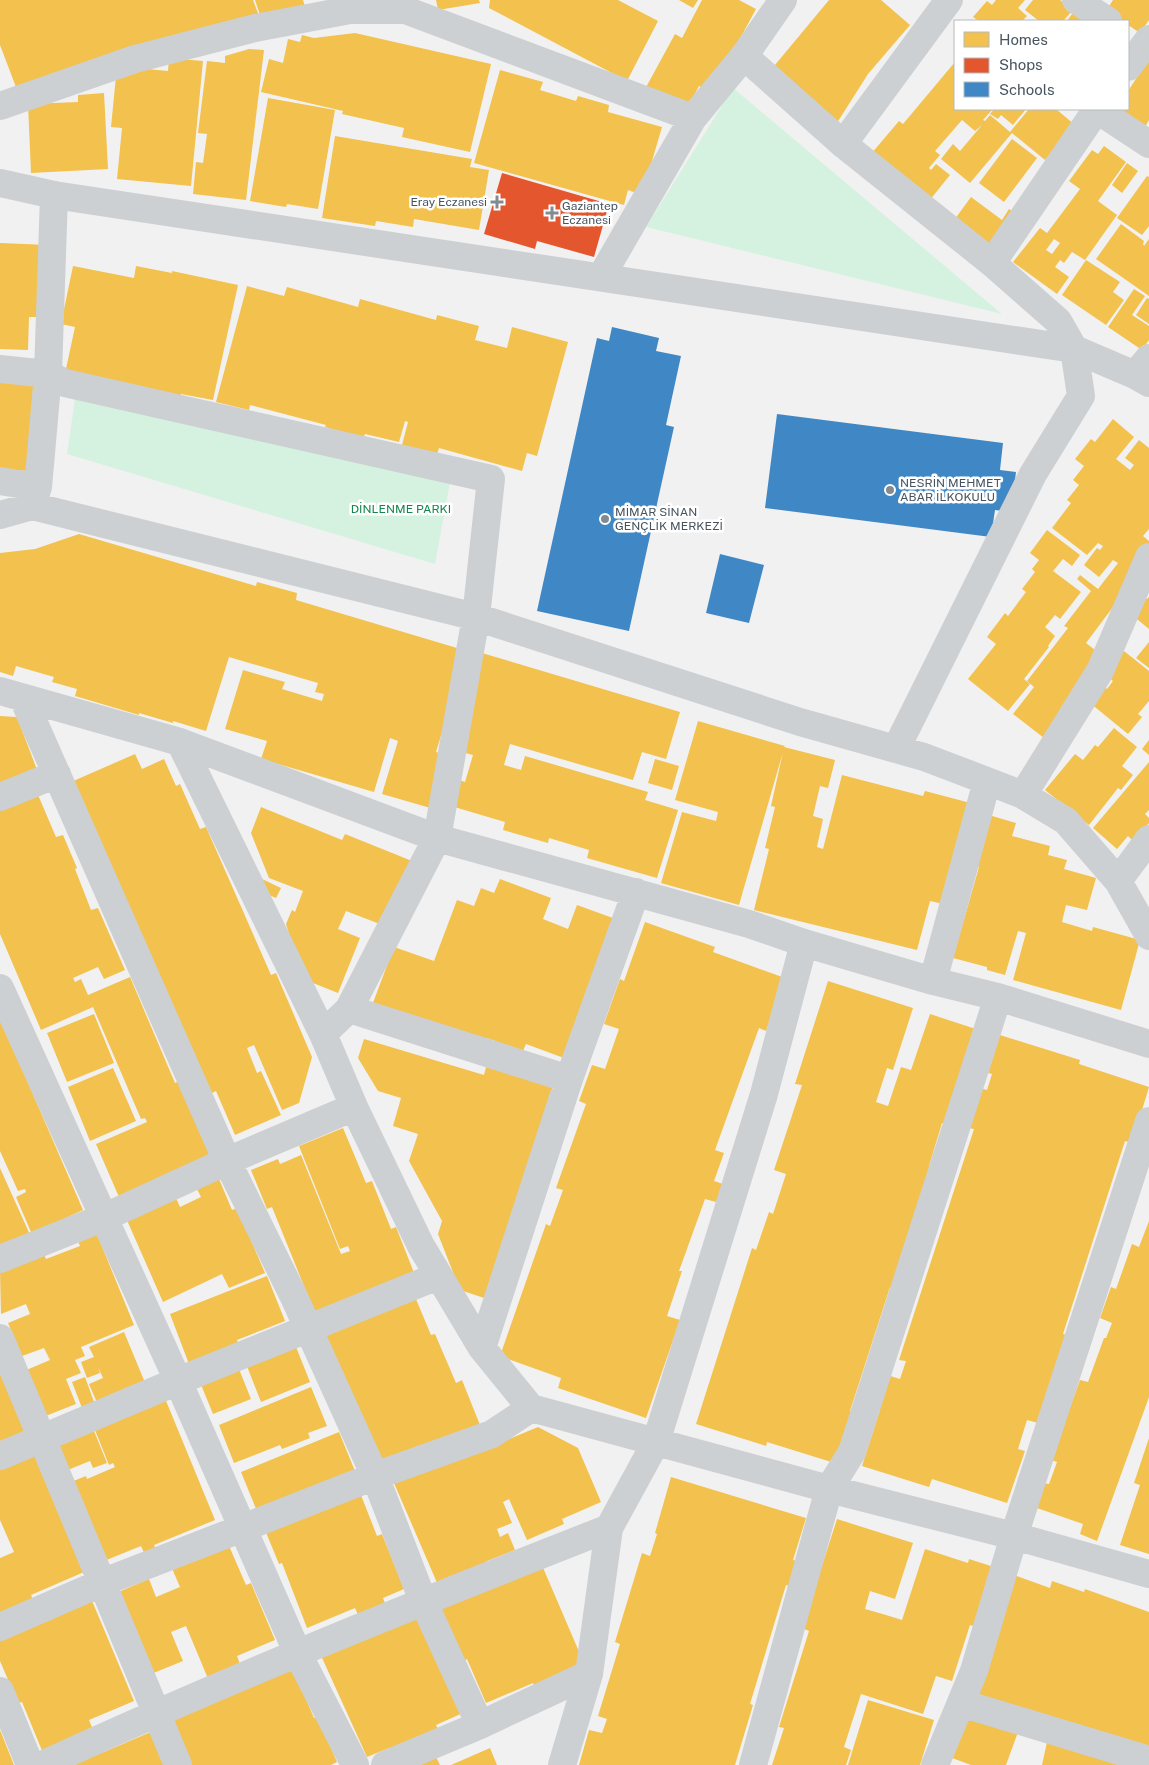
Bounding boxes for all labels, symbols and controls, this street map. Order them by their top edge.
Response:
legend [954,20,1129,110]
text: Homes [999,31,1048,48]
text: Shops [999,56,1043,73]
text: Schools [999,81,1055,98]
place label: Eray Eczanesi [411,195,487,209]
marker: Eray Eczanesi [491,196,503,208]
place label: Gaziantep Eczanesi [562,199,618,227]
marker: Gaziantep Eczanesi [546,207,558,219]
place label: NESRİN MEHMET ABAR İLKOKULU [900,476,1001,504]
marker: NESRİN MEHMET ABAR İLKOKULU [884,484,896,496]
park label: DİNLENME PARKI [351,502,451,516]
place label: MİMAR SİNAN GENÇLİK MERKEZİ [615,505,723,533]
marker: MİMAR SİNAN GENÇLİK MERKEZİ [599,513,611,525]

